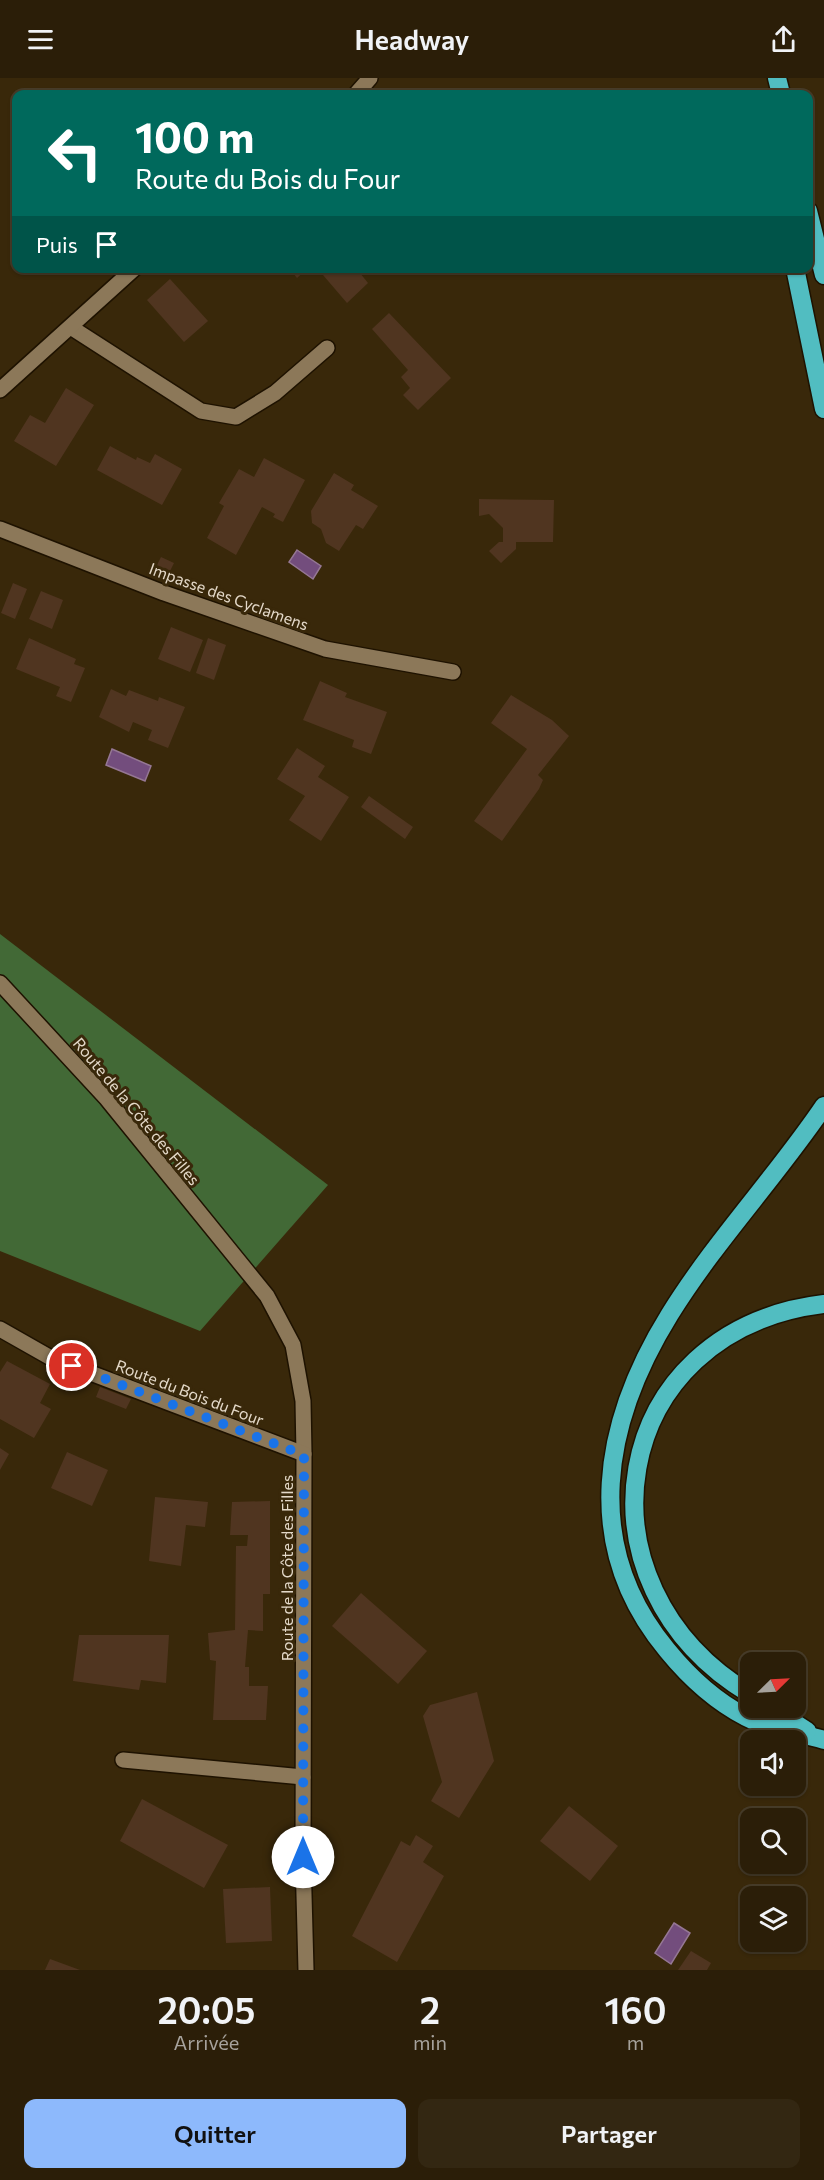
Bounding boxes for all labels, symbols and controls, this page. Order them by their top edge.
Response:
icon: menu [24,23,57,56]
text: Headway [355,23,469,56]
icon: share [767,23,800,56]
text: 100 m [135,110,255,162]
icon: left [36,114,114,192]
text: Route du Bois du Four [135,162,400,195]
icon: arrive [90,228,123,261]
text: Puis [36,231,78,258]
street label: Impasse des Cyclamens [147,558,311,634]
street label: Route de la Côte des Filles [70,1034,204,1188]
pin [46,1340,97,1391]
icon: arrive [55,1349,88,1382]
street label: Route du Bois du Four [113,1355,267,1429]
street label: Route de la Côte des Filles [277,1475,296,1661]
north arrow [740,1652,806,1718]
map controls [740,1652,806,1952]
button: sound [740,1730,806,1796]
button: search [740,1808,806,1874]
position arrow [271,1825,335,1889]
button: layers [740,1886,806,1952]
text: 20:05 [158,1987,255,2031]
text: 2 [420,1987,440,2031]
text: 160 [605,1987,666,2031]
text: Arrivée [173,2030,239,2054]
text: min [413,2030,447,2054]
text: m [627,2030,644,2054]
button: Quitter [24,2099,406,2168]
button: Partager [418,2099,800,2168]

